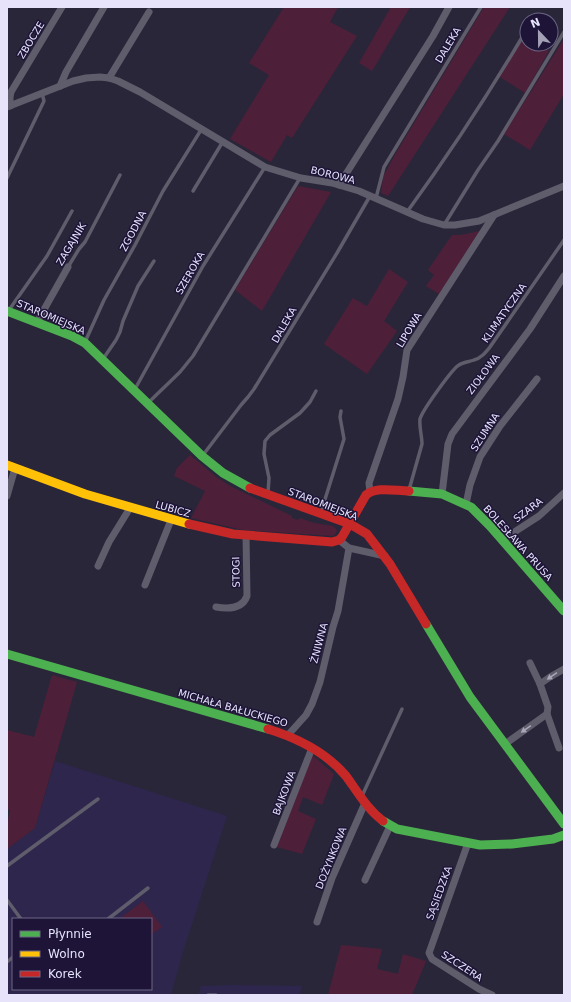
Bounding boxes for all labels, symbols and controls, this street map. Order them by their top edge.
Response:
north arrow [519,12,559,52]
text: N [529,15,542,31]
street label: ZBOCZE [16,19,46,61]
street label: DALEKA [433,25,463,65]
street label: BOROWA [310,164,357,186]
street label: ZGODNA [118,209,148,253]
street label: ZAGAJNIK [54,220,88,267]
street label: SZEROKA [173,250,207,296]
street label: KLIMATYCZNA [480,281,529,345]
street label: STAROMIEJSKA [15,298,87,337]
street label: DALEKA [269,305,299,345]
street label: LIPOWA [394,310,424,349]
street label: ZIOŁOWA [464,352,502,396]
street label: SZUMNA [469,411,502,453]
street label: STAROMIEJSKA [287,486,360,522]
street label: SZARA [511,495,545,524]
street label: LUBICZ [154,499,192,519]
street label: BOLESŁAWA PRUSA [481,503,555,583]
street label: STOGI [230,556,242,588]
street label: ŻNIWNA [307,621,330,664]
one-way arrow [546,672,557,680]
street label: MICHAŁA BAŁUCKIEGO [177,687,289,729]
one-way arrow [521,725,531,733]
street label: BAJKOWA [270,769,298,817]
street label: DOŻYNKOWA [313,825,349,891]
street label: SĄSIEDZKA [424,864,454,921]
legend [12,918,152,990]
text: Płynnie [48,927,92,941]
text: Wolno [48,947,85,961]
street label: SZCZERA [439,949,485,983]
text: Korek [48,967,82,981]

